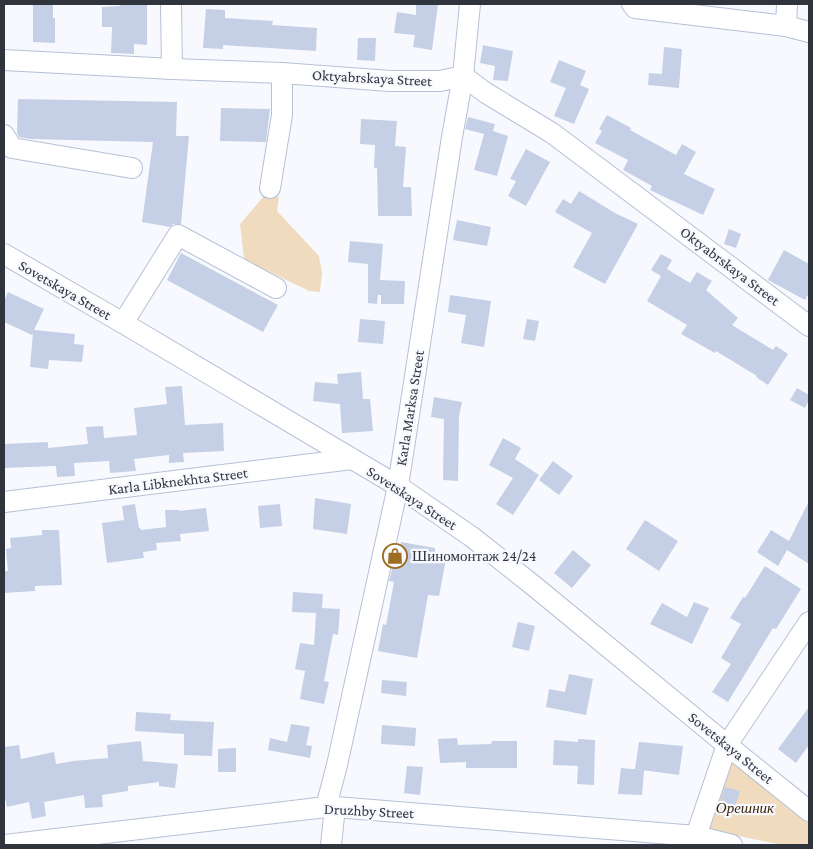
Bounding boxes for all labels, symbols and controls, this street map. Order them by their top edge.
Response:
street label: Oktyabrskaya Street [311,67,434,90]
street label: Oktyabrskaya Street [677,223,784,310]
street label: Sovetskaya Street [15,257,115,324]
street label: Karla Marksa Street [393,348,427,467]
street label: Sovetskaya Street [363,463,461,534]
street label: Karla Libknekhta Street [107,464,250,497]
shop icon: Шиномонтаж 24/24 [382,543,408,569]
place label: Шиномонтаж 24/24 [412,548,537,564]
street label: Sovetskaya Street [685,709,777,788]
park label: Орешник [716,800,775,816]
street label: Druzhby Street [323,801,416,822]

